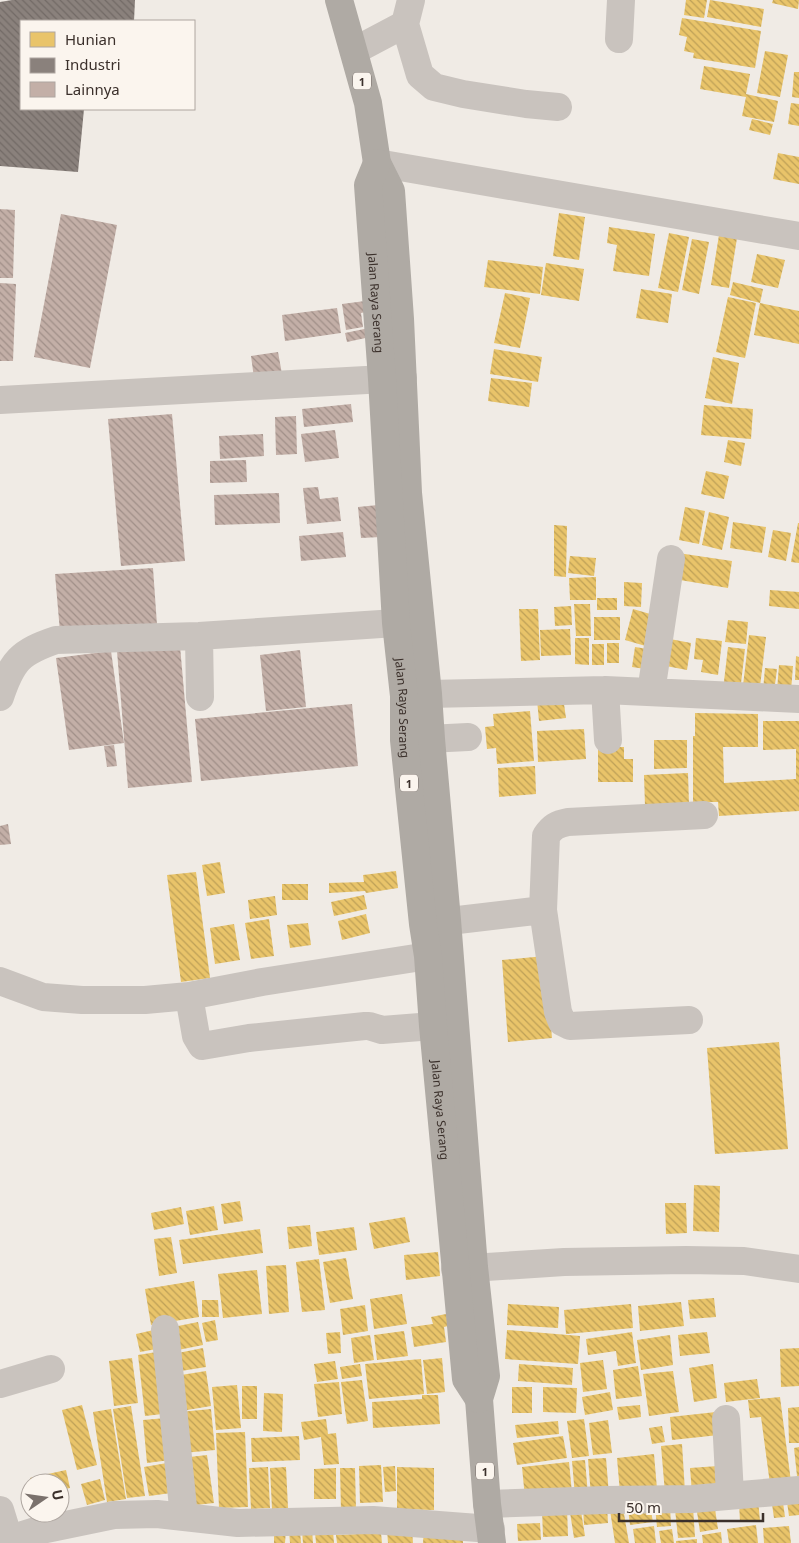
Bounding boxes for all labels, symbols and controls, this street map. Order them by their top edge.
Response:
legend [20,20,195,110]
text: Hunian [65,29,116,49]
text: Industri [65,54,121,74]
road number: 1 [353,72,371,90]
text: Lainnya [65,79,120,99]
street label: Jalan Raya Serang [364,251,389,354]
street label: Jalan Raya Serang [391,656,414,759]
road number: 1 [400,774,418,791]
street label: Jalan Raya Serang [428,1058,454,1161]
road number: 1 [476,1462,494,1480]
north arrow [20,1473,70,1523]
text: U [48,1488,69,1502]
scale bar [619,1490,763,1522]
text: 50 m [626,1497,661,1517]

